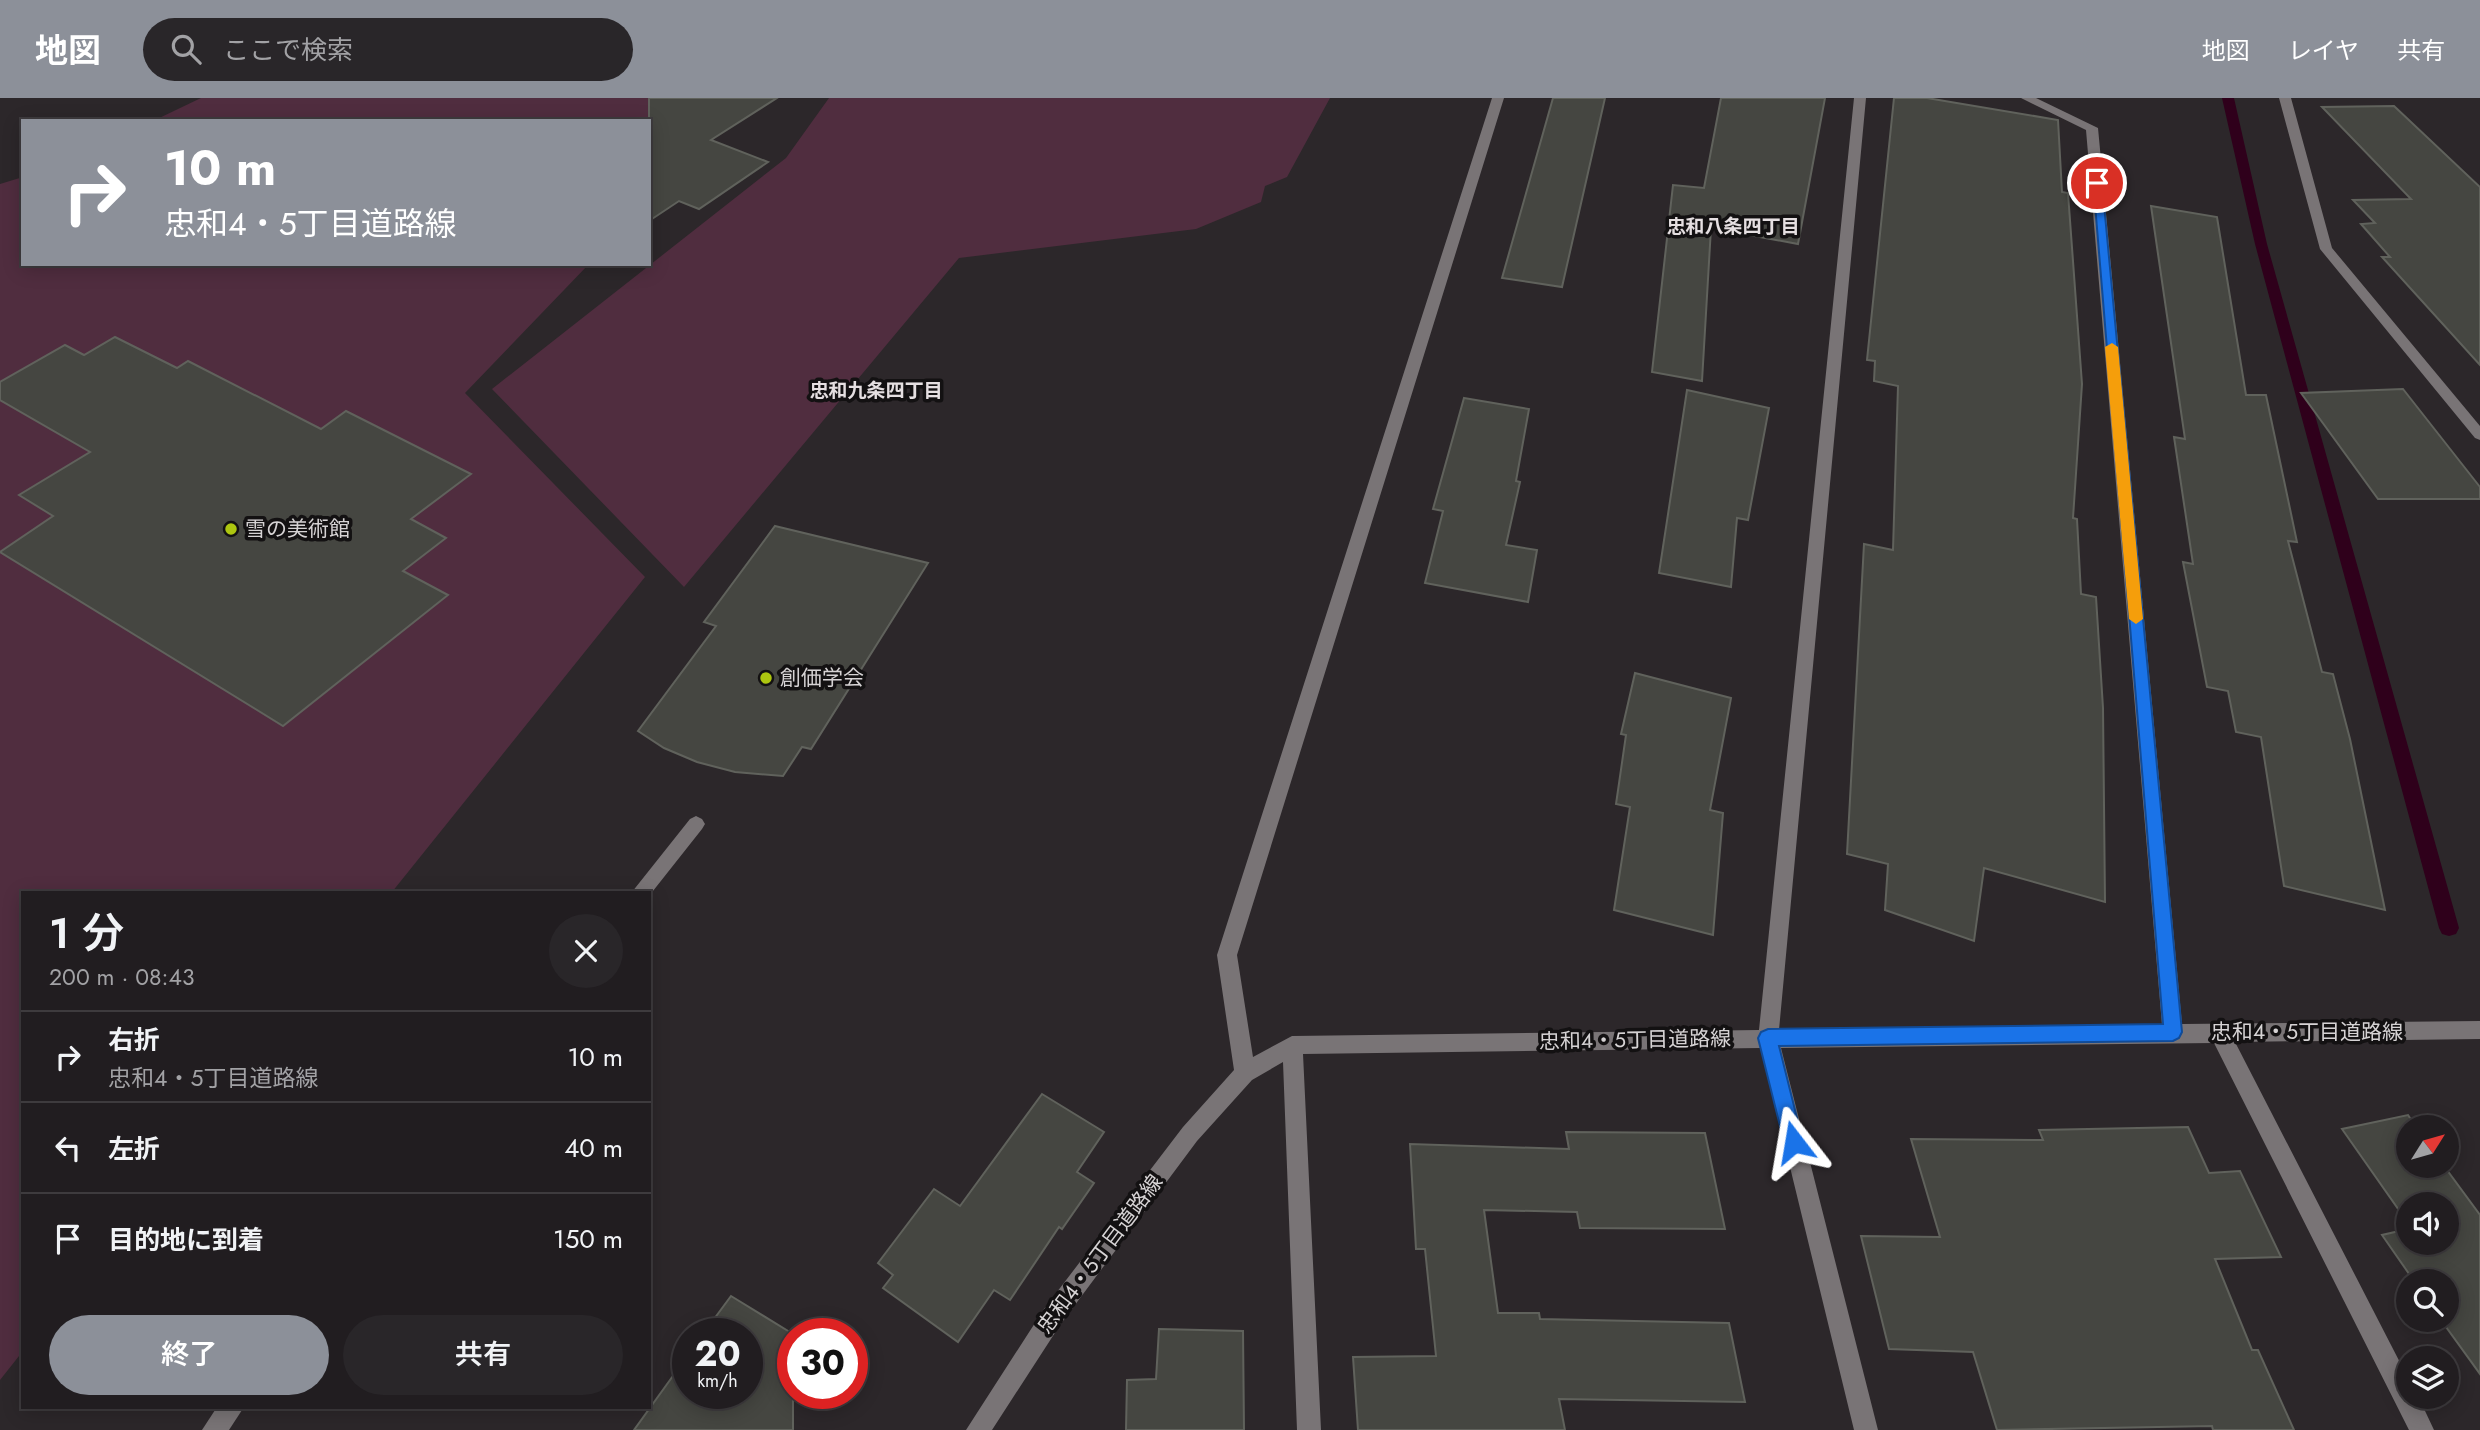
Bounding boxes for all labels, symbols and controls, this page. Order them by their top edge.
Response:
search box [143,18,633,81]
text: 地図 [35,27,101,74]
icon: search [167,30,205,68]
text: ここで検索 [223,31,353,69]
text: 地図 [2202,33,2250,68]
text: レイヤ [2288,33,2359,68]
text: 共有 [2397,33,2445,68]
text: 10 m [164,133,276,203]
icon: right [49,147,140,238]
pin [2067,153,2127,213]
icon: arrive [2078,164,2116,202]
text: 忠和4・5丁目道路線 [164,201,457,247]
district label: 忠和八条四丁目 [1666,213,1800,240]
district label: 忠和九条四丁目 [809,377,943,404]
place label: 雪の美術館 [245,514,350,544]
marker: 雪の美術館 [223,521,239,537]
place label: 創価学会 [780,663,864,693]
marker: 創価学会 [758,670,774,686]
text: 1 分 [49,903,124,964]
button: close [549,914,623,988]
text: 200 m · 08:43 [49,960,194,994]
street label: 忠和4・5丁目道路線 [2211,1017,2403,1047]
text: 右折 [108,1021,160,1059]
street label: 忠和4・5丁目道路線 [1539,1023,1731,1057]
icon: right [49,1038,87,1076]
text: 10 m [568,1038,623,1076]
text: 忠和4・5丁目道路線 [108,1061,318,1095]
position arrow [1757,1105,1831,1179]
north arrow [2396,1115,2459,1178]
map controls [2396,1115,2459,1409]
icon: left [49,1129,87,1167]
text: 40 m [564,1129,623,1167]
text: 左折 [108,1130,160,1168]
street label: 忠和4・5丁目道路線 [1030,1168,1170,1340]
button: sound [2396,1192,2459,1255]
icon: arrive [49,1220,87,1258]
text: 150 m [553,1220,623,1258]
text: 目的地に到着 [108,1221,264,1259]
button: search [2396,1269,2459,1332]
button: 終了 [49,1315,329,1395]
button: 共有 [343,1315,623,1395]
speed limit sign: 30 [777,1318,868,1409]
text: 20 [694,1329,741,1379]
button: layers [2396,1346,2459,1409]
text: km/h [697,1368,738,1394]

